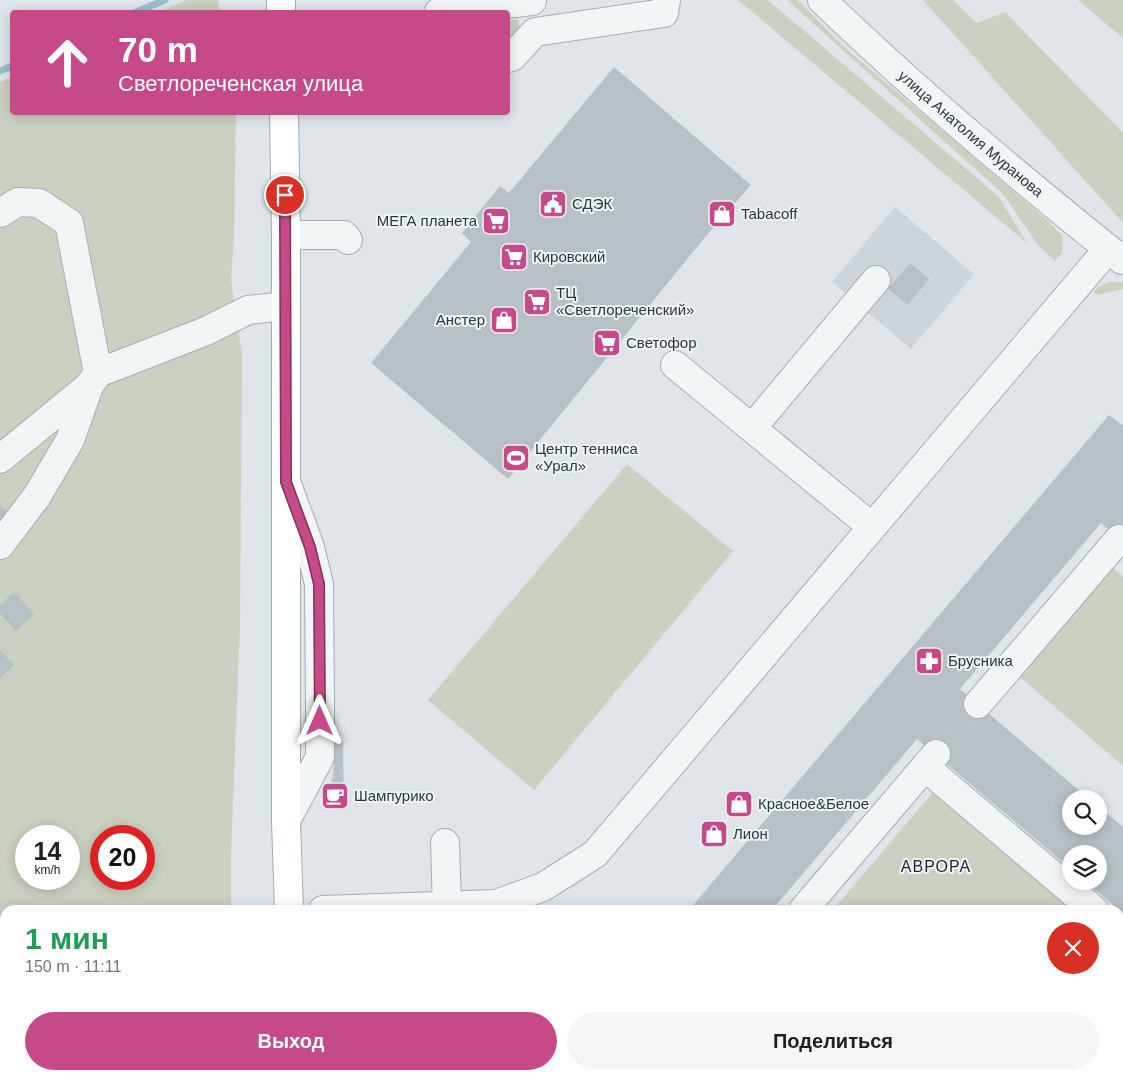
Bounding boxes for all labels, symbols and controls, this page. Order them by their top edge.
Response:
icon: ahead [35,30,100,95]
text: 70 m [118,30,198,69]
street label: улица Анатолия Муранова [895,66,1047,201]
text: Светлореченская улица [118,71,363,96]
pin [264,174,306,216]
icon: arrive [271,181,299,209]
public building icon: СДЭК [538,189,568,219]
place label: СДЭК [572,195,612,212]
shop icon: Tabacoff [707,199,737,229]
place label: Tabacoff [741,205,798,222]
supermarket icon: МЕГА планета [481,206,511,236]
place label: МЕГА планета [377,212,478,229]
supermarket icon: Кировский [499,242,529,272]
place label: Кировский [533,248,605,265]
place label: ТЦ «Светлореченский» [556,284,694,318]
supermarket icon: ТЦ «Светлореченский» [522,287,552,317]
shop icon: Анстер [489,305,519,335]
place label: Анстер [436,311,485,328]
supermarket icon: Светофор [592,328,622,358]
place label: Светофор [626,334,697,351]
place label: Центр тенниса «Урал» [535,440,639,474]
sports icon: Центр тенниса «Урал» [501,443,531,473]
pharmacy icon: Брусника [914,646,944,676]
place label: Брусника [948,652,1013,669]
position arrow [293,694,345,746]
cafe icon: Шампурико [320,781,350,811]
place label: Шампурико [354,787,434,804]
shop icon: Красное&Белое [724,789,754,819]
map controls [1062,790,1107,890]
button: search [1062,790,1107,835]
place label: Красное&Белое [758,795,869,812]
shop icon: Лион [699,819,729,849]
speed limit sign: 20 [90,825,155,890]
place label: Лион [733,825,768,842]
text: 14 [34,837,61,865]
button: layers [1062,845,1107,890]
district label: АВРОРА [901,858,971,875]
text: km/h [34,863,61,877]
text: 1 мин [25,922,109,955]
button: close [1047,922,1099,974]
text: 150 m · 11:11 [25,958,121,975]
button: Выход [25,1012,557,1070]
button: Поделиться [567,1012,1099,1070]

